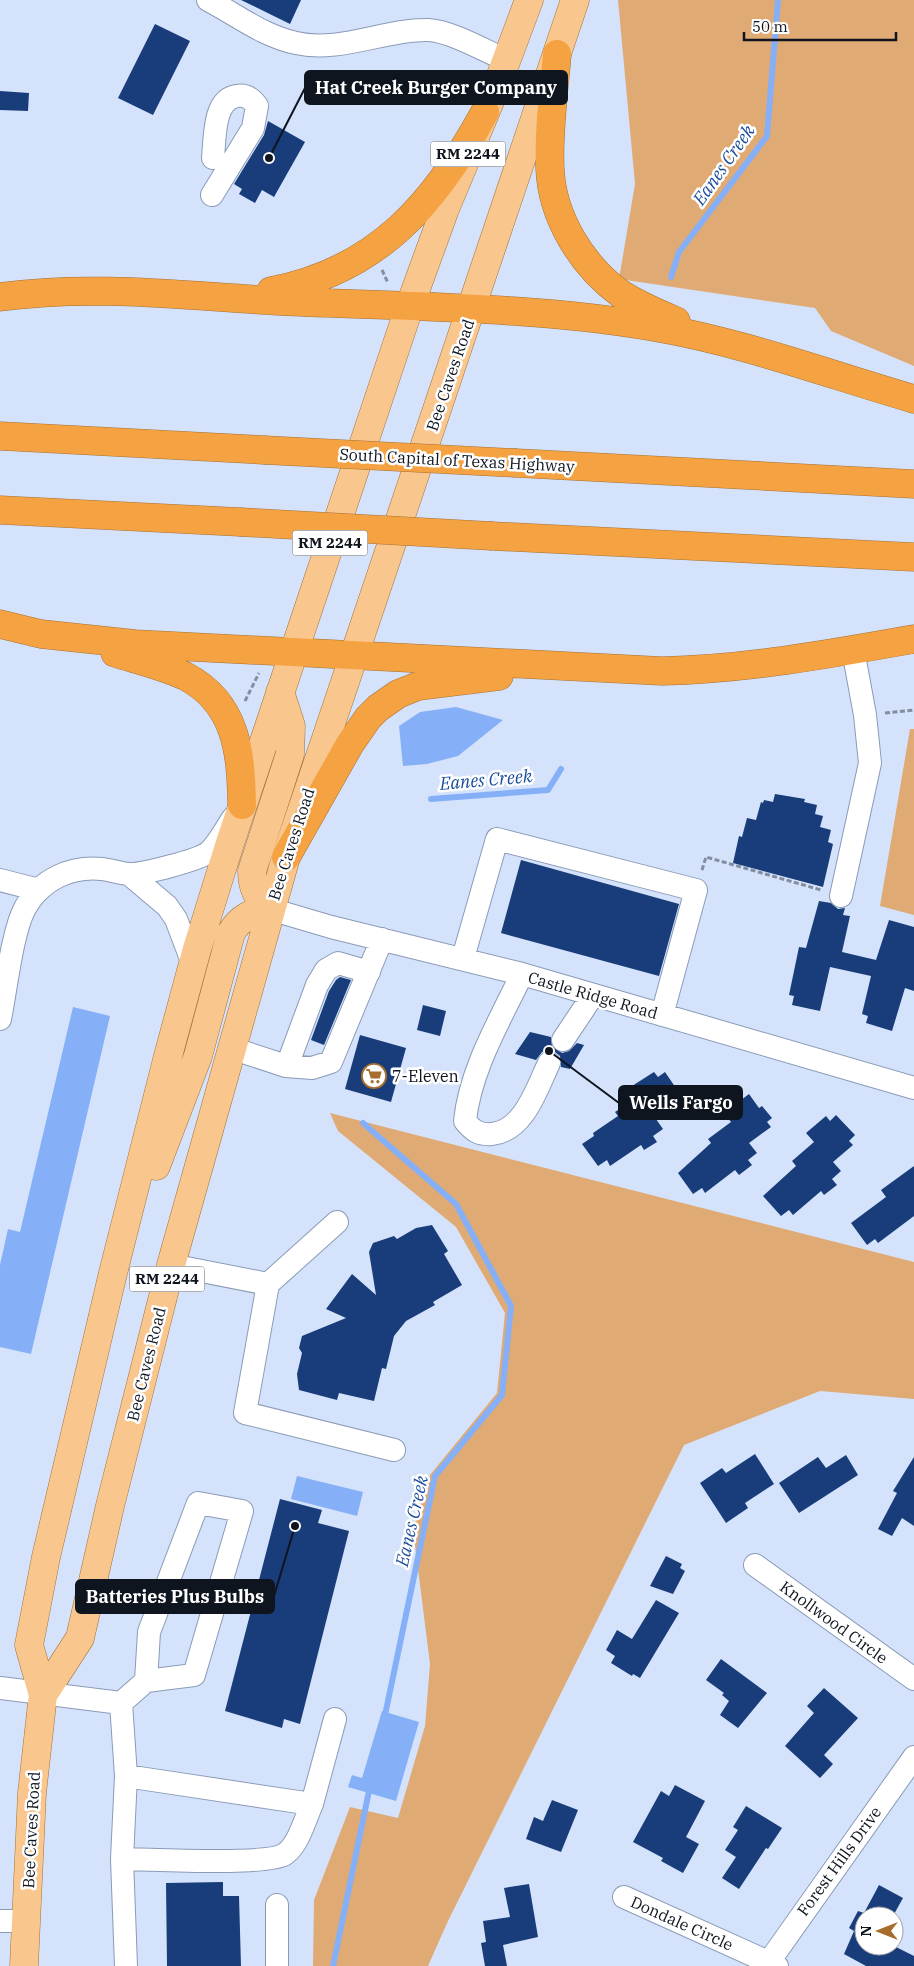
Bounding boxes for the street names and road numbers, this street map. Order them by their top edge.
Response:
road number: RM 2244 [430,142,506,166]
street label: Bee Caves Road [422,316,479,434]
street label: South Capital of Texas Highway [339,444,576,476]
road number: RM 2244 [292,530,368,556]
street label: Bee Caves Road [263,785,319,903]
street label: Castle Ridge Road [526,967,660,1023]
road number: RM 2244 [130,1266,204,1292]
street label: Bee Caves Road [122,1305,170,1423]
street label: Knollwood Circle [776,1576,892,1668]
street label: Bee Caves Road [18,1771,44,1889]
street label: Forest Hills Drive [793,1802,885,1920]
street label: Dondale Circle [628,1891,736,1955]

